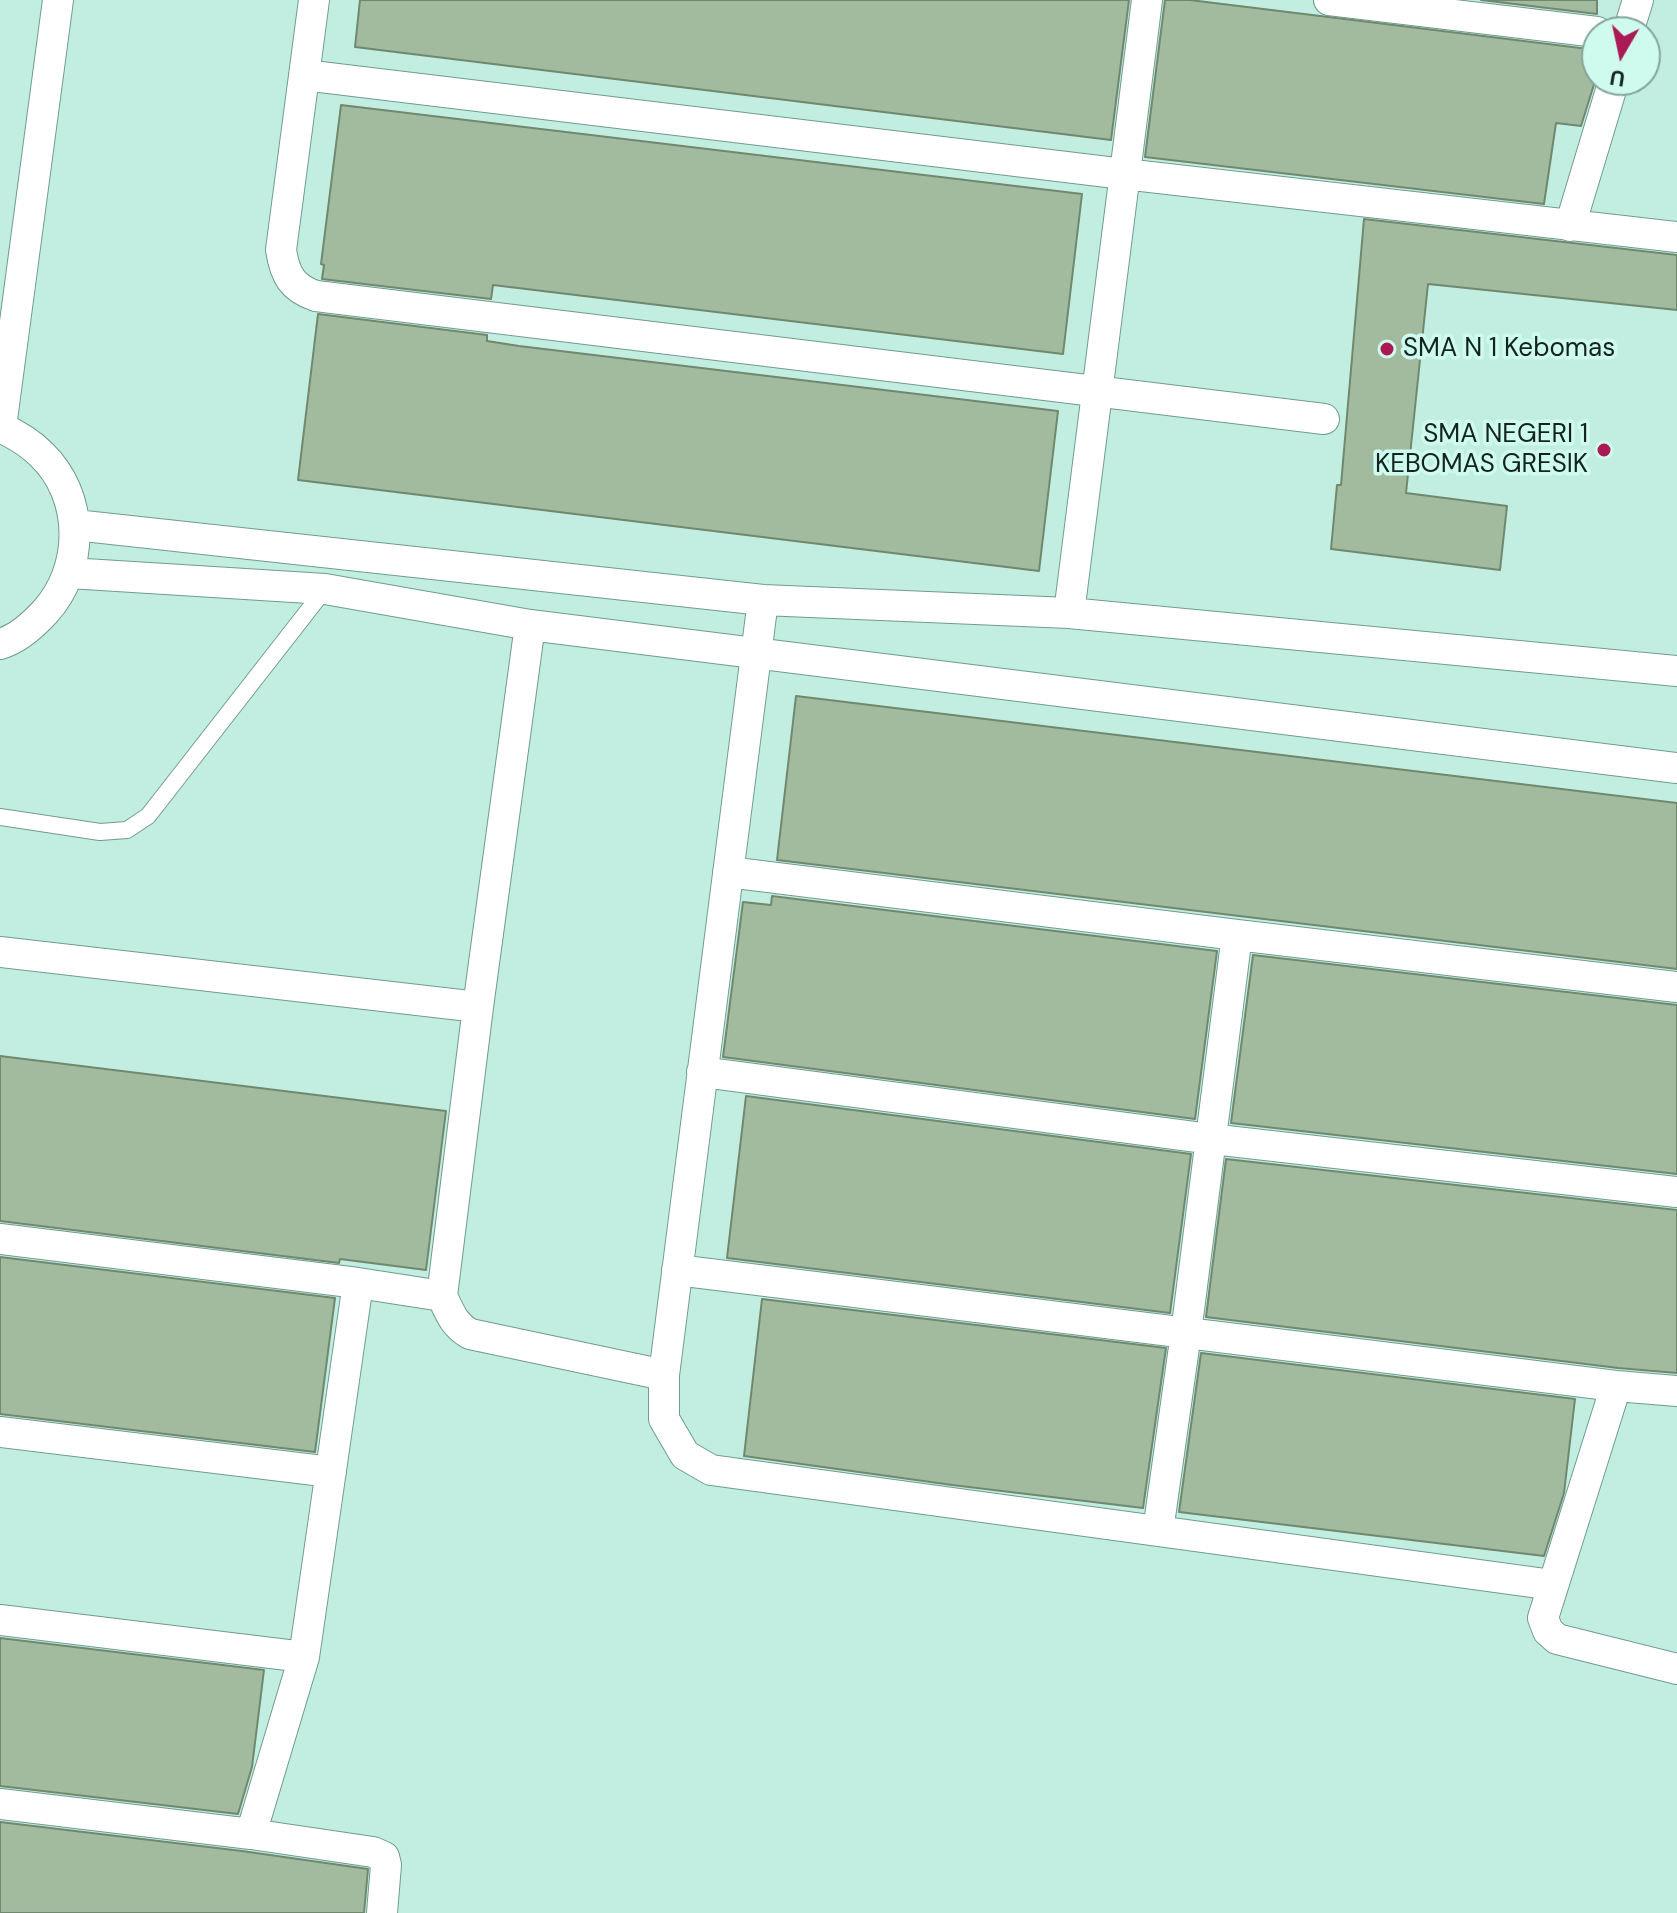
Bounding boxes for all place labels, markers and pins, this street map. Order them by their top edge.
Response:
place label: SMA N 1 Kebomas [1403,333,1615,365]
marker: SMA N 1 Kebomas [1378,340,1396,358]
place label: SMA NEGERI 1 KEBOMAS GRESIK [1375,419,1588,480]
marker: SMA NEGERI 1 KEBOMAS GRESIK [1595,441,1613,459]

